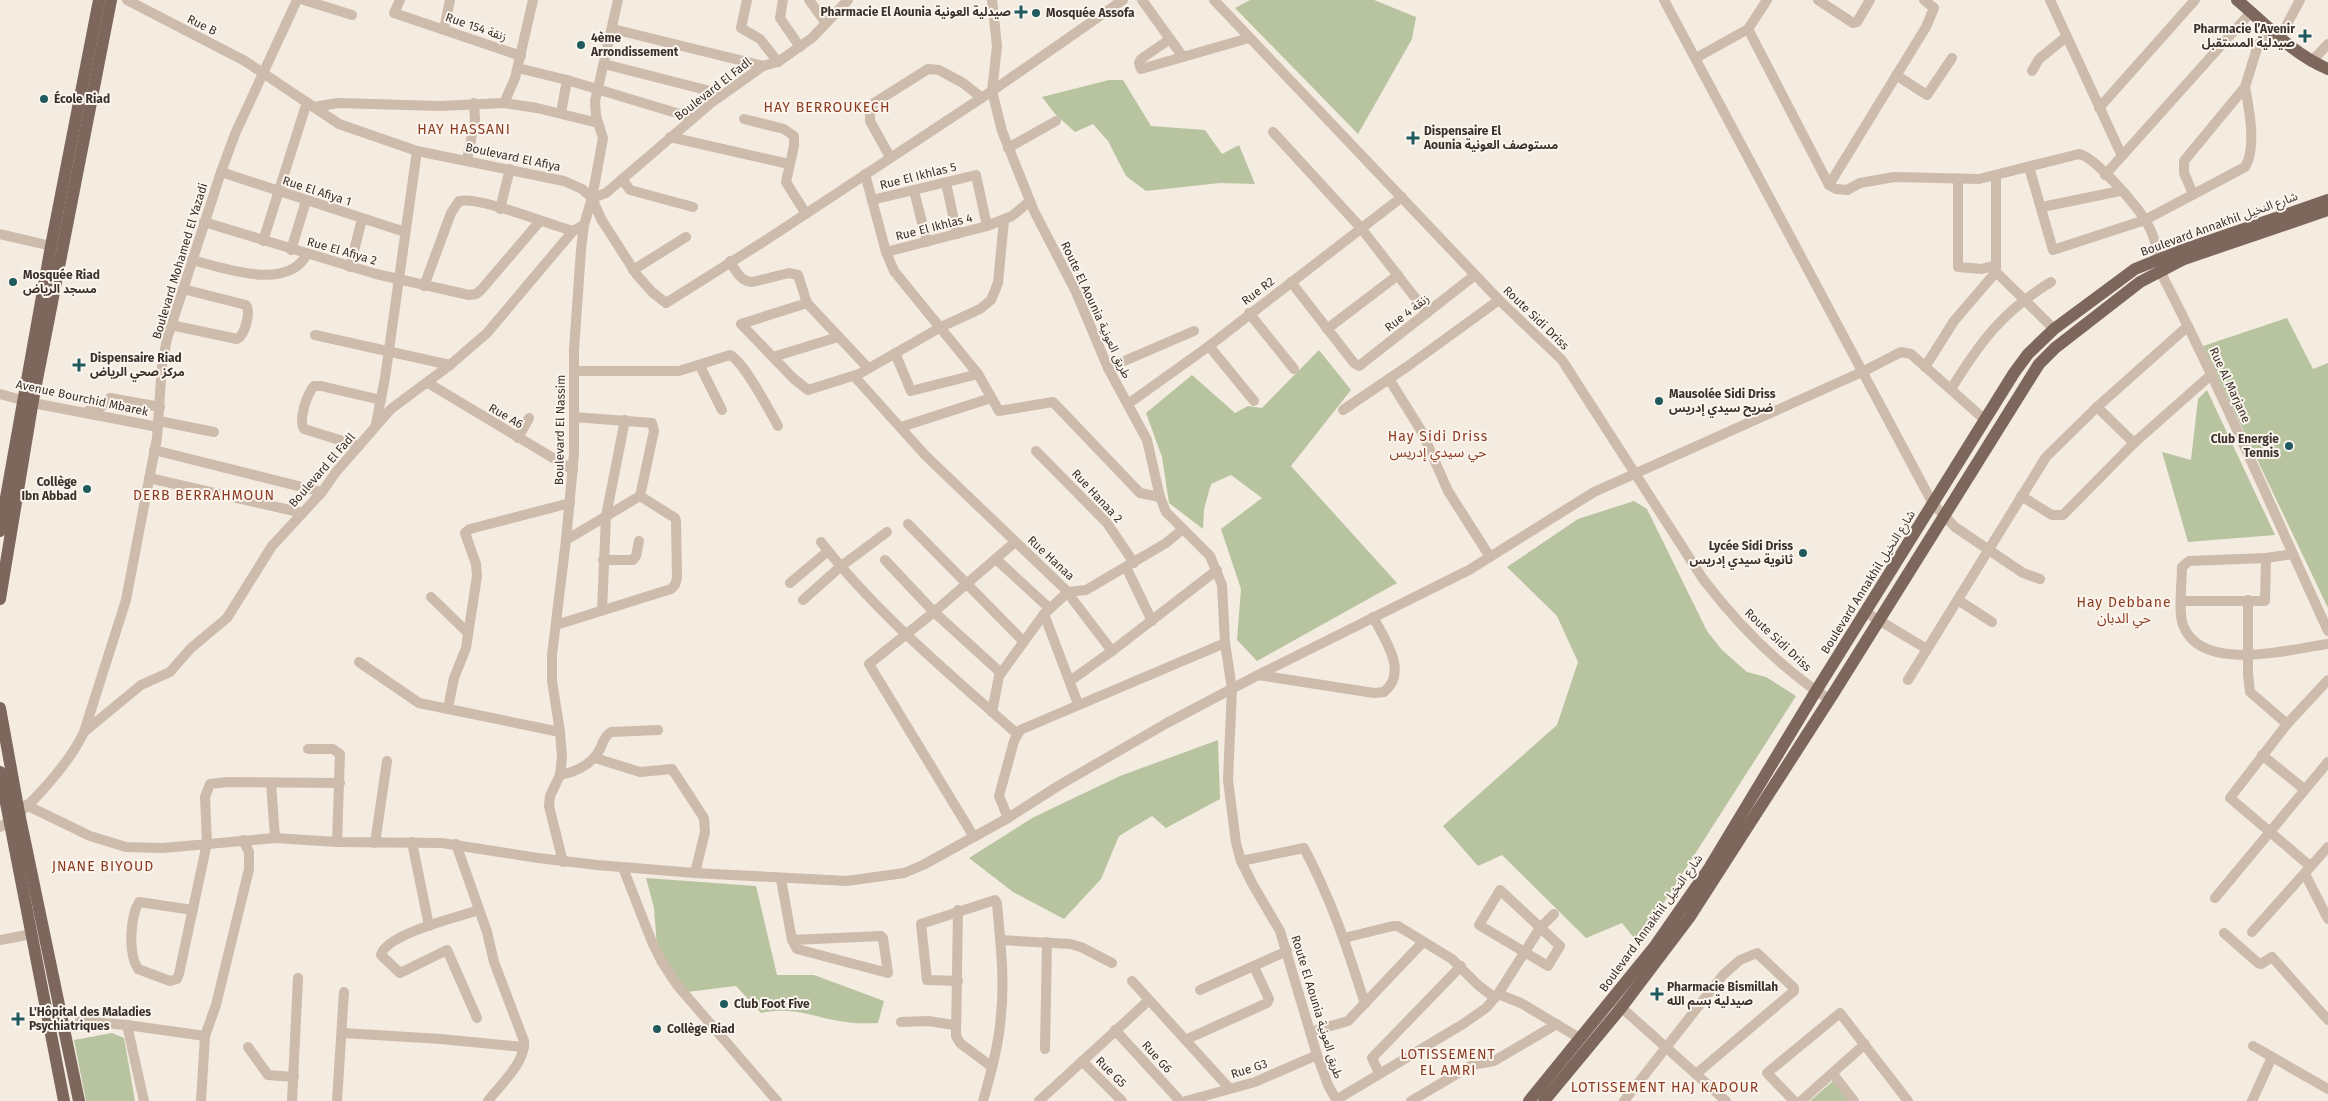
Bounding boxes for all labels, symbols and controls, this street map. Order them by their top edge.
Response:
place label: Pharmacie El Aounia صيدلية العونية [821,5,1011,19]
marker: Pharmacie El Aounia صيدلية العونية [1015,6,1027,18]
place label: Mosquée Assofa [1046,6,1135,20]
marker: Mosquée Assofa [1030,7,1042,19]
street label: Rue 154 زنقة [444,10,508,44]
street label: Rue B [185,12,219,38]
place label: Pharmacie l’Avenir صيدلية المستقبل [2194,22,2295,50]
marker: Pharmacie l’Avenir صيدلية المستقبل [2299,30,2311,42]
place label: 4ème Arrondissement [590,31,679,59]
marker: 4ème Arrondissement [575,39,587,51]
street label: Boulevard El Fadl [672,54,755,123]
place label: École Riad [54,90,110,106]
marker: École Riad [38,93,50,105]
district label: HAY BERROUKECH [764,99,890,116]
district label: HAY HASSANI [417,121,511,138]
place label: Dispensaire El Aounia مستوصف العونية [1423,124,1558,152]
marker: Dispensaire El Aounia مستوصف العونية [1406,131,1420,145]
street label: Boulevard El Afiya [464,140,562,174]
street label: Rue El Ikhlas 5 [878,160,958,192]
street label: Rue El Afiya 1 [281,173,353,209]
street label: Boulevard Mohamed El Yazadi [150,181,210,341]
street label: Boulevard Annakhil شارع النخيل [2138,189,2300,261]
street label: Rue El Ikhlas 4 [894,211,974,243]
street label: Rue El Afiya 2 [305,234,379,268]
street label: Route El Aounia طريق العونية [1057,239,1134,381]
place label: Mosquée Riad مسجد الرياض [23,268,100,296]
street label: Rue R2 [1239,274,1277,308]
marker: Mosquée Riad مسجد الرياض [7,276,19,288]
street label: Route Sidi Driss [1500,283,1572,353]
street label: Rue 4 زنقة [1382,291,1432,335]
street label: Rue Al Marjane [2206,345,2254,425]
place label: Dispensaire Riad مركز صحي الرياض [90,351,185,382]
marker: Dispensaire Riad مركز صحي الرياض [72,358,86,372]
street label: Boulevard El Nassim [552,375,568,485]
street label: Avenue Bourchid Mbarek [15,377,150,419]
place label: Mausolée Sidi Driss ضريح سيدي إدريس [1669,387,1776,418]
marker: Mausolée Sidi Driss ضريح سيدي إدريس [1653,395,1665,407]
street label: Rue A6 [486,401,526,431]
district label: Hay Sidi Driss حي سيدي إدريس [1388,428,1488,463]
street label: Boulevard El Fadl [286,430,358,510]
place label: Club Energie Tennis [2211,432,2279,460]
marker: Club Energie Tennis [2283,440,2295,452]
street label: Rue Hanaa 2 [1069,466,1125,526]
place label: Collège Ibn Abbad [21,475,77,503]
marker: Collège Ibn Abbad [81,483,93,495]
district label: DERB BERRAHMOUN [133,487,275,504]
street label: Boulevard Annakhil شارع النخيل [1818,508,1920,657]
street label: Rue Hanaa [1025,533,1077,583]
place label: Lycée Sidi Driss ثانوية سيدي إدريس [1690,539,1793,570]
marker: Lycée Sidi Driss ثانوية سيدي إدريس [1797,547,1809,559]
district label: Hay Debbane حي الدبان [2076,594,2172,629]
street label: Route Sidi Driss [1742,606,1814,675]
street label: Boulevard Annakhil شارع النخيل [1596,852,1707,996]
district label: JNANE BIYOUD [52,858,154,875]
street label: Route El Aounia طريق العونية [1288,934,1346,1081]
place label: Pharmacie Bismillah صيدلية بسم الله [1667,980,1778,1010]
marker: Pharmacie Bismillah صيدلية بسم الله [1651,988,1663,1000]
place label: Club Foot Five [734,997,810,1011]
marker: Club Foot Five [718,998,730,1010]
place label: L'Hôpital des Maladies Psychiatriques [29,1005,151,1033]
marker: L'Hôpital des Maladies Psychiatriques [11,1012,25,1026]
place label: Collège Riad [667,1022,735,1036]
marker: Collège Riad [651,1023,663,1035]
street label: Rue G6 [1139,1038,1175,1076]
district label: LOTISSEMENT EL AMRI [1400,1046,1496,1079]
street label: Rue G5 [1093,1054,1129,1090]
street label: Rue G3 [1229,1057,1269,1081]
district label: LOTISSEMENT HAJ KADOUR [1571,1079,1759,1096]

